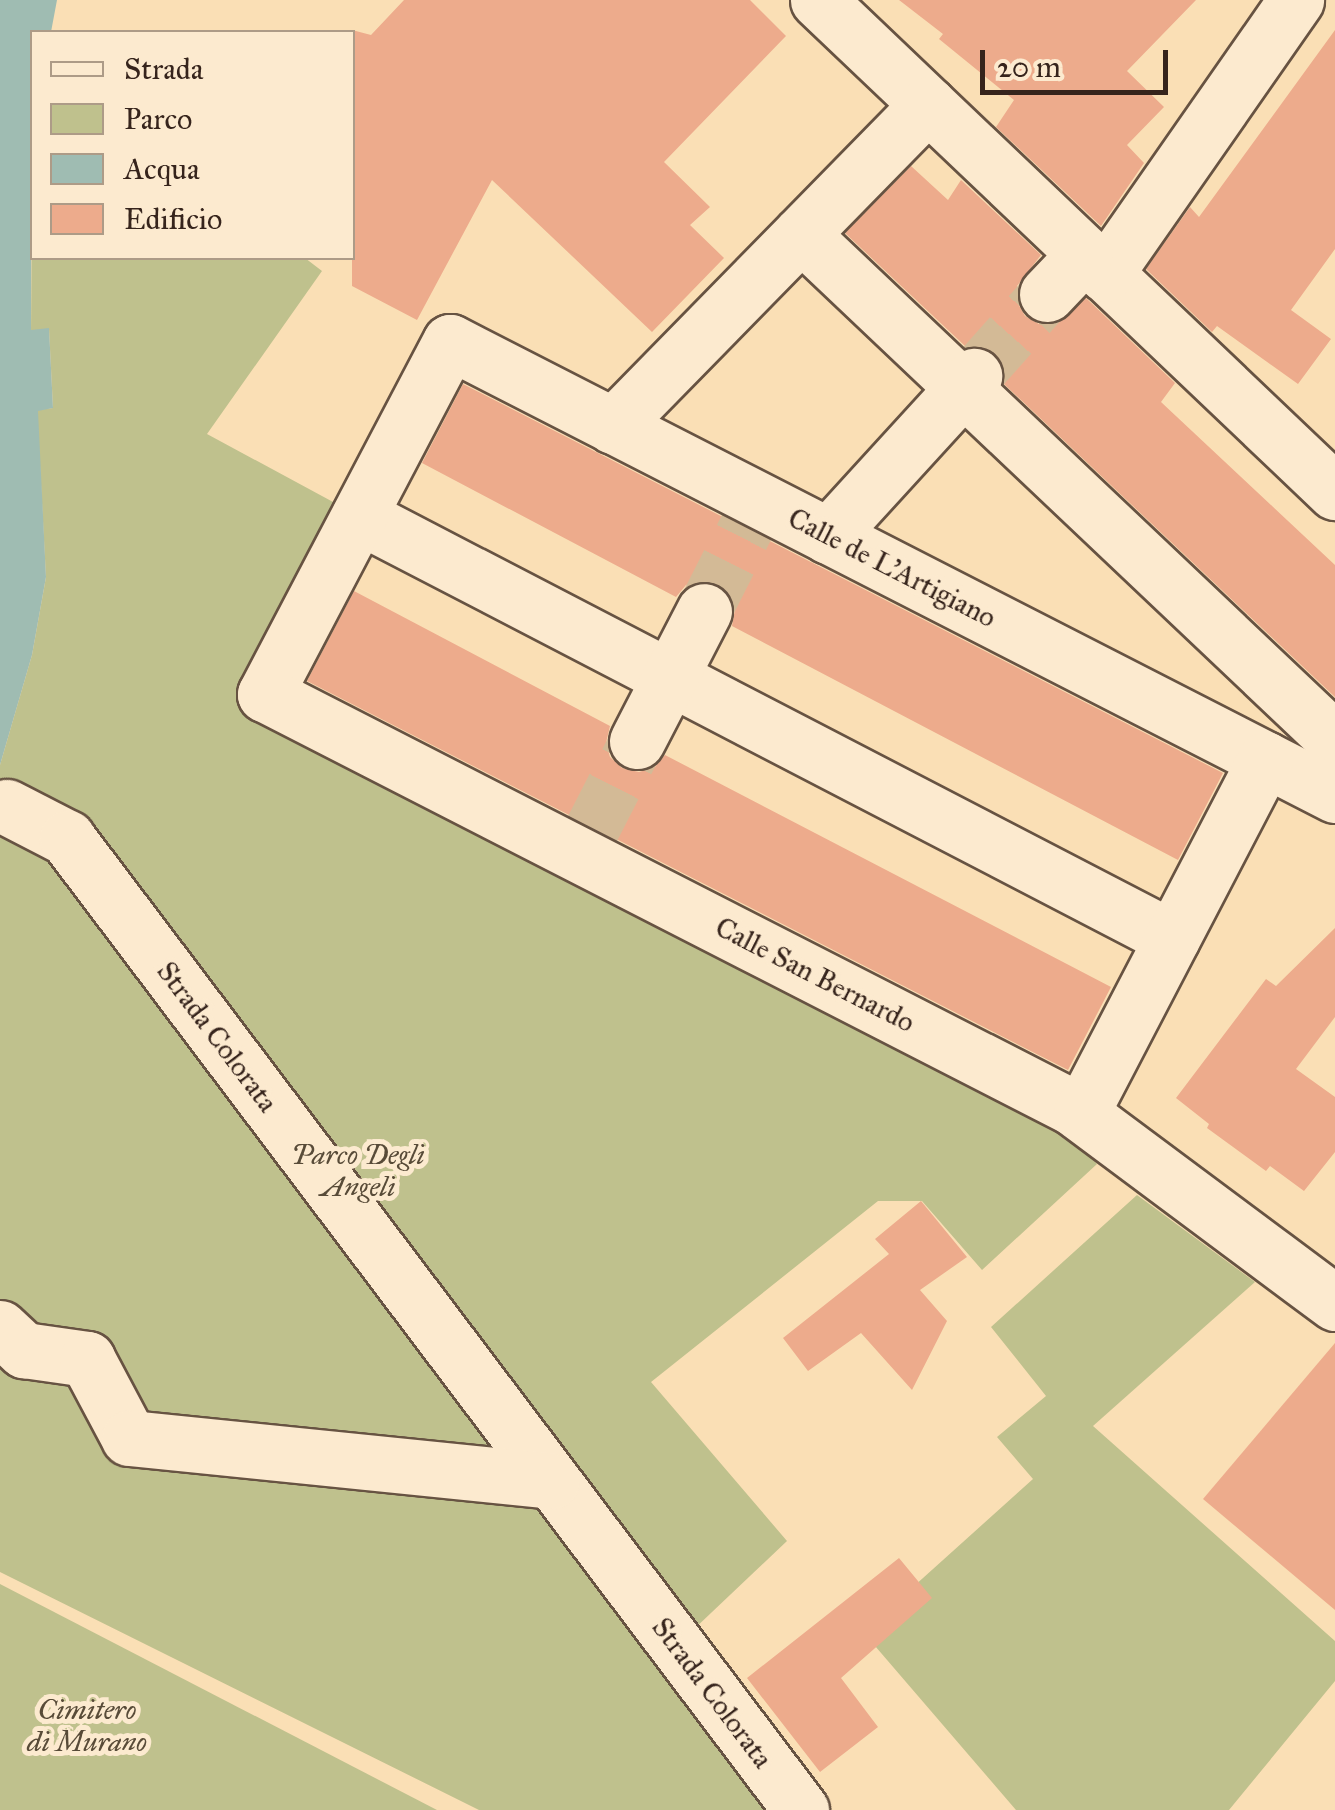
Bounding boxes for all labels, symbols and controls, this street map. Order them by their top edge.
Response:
legend [30,30,355,260]
scale bar [985,30,1172,92]
text: 20 m [997,49,1061,85]
text: Strada [124,51,204,87]
text: Parco [124,101,192,137]
text: Acqua [124,151,200,187]
text: Edificio [124,201,222,237]
street label: Calle de L'Artigiano [783,501,1001,635]
street label: Calle San Bernardo [710,910,920,1040]
street label: Strada Colorata [150,955,284,1119]
park label: Parco Degli Angeli [291,1138,425,1204]
street label: Strada Colorata [645,1611,779,1775]
park label: Cimitero di Murano [27,1693,147,1759]

